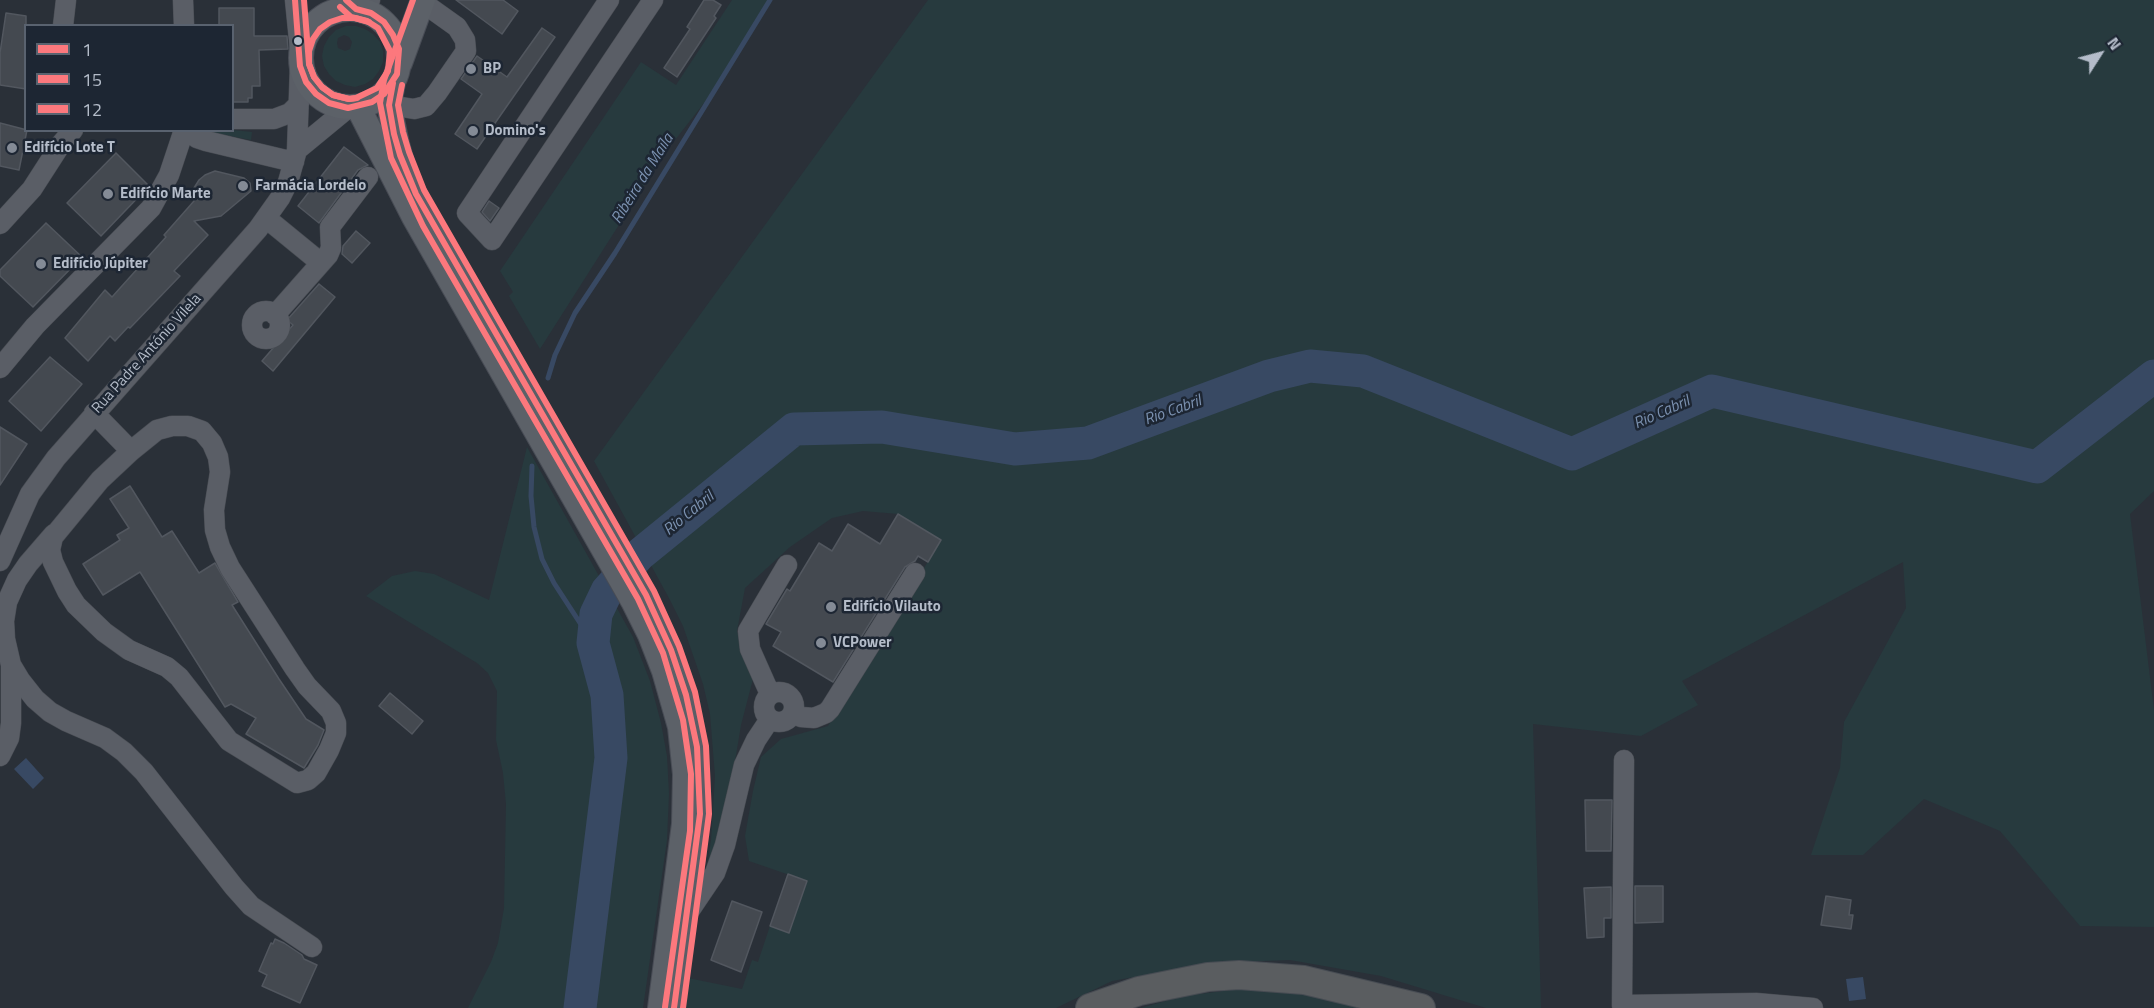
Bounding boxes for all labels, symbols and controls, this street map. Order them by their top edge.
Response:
legend [24,24,234,132]
north arrow [2070,24,2130,84]
text: N [2102,32,2128,55]
unlabelled marker [292,35,304,47]
text: 1 [82,36,92,63]
place label: BP [483,60,501,78]
marker: BP [464,62,478,76]
text: 15 [82,66,102,93]
text: 12 [82,96,102,123]
place label: Domino's [485,122,546,140]
marker: Domino's [466,124,480,138]
water label: Ribeira da Maíla [608,131,678,227]
place label: Edifício Lote T [24,139,115,157]
marker: Edifício Lote T [5,141,19,155]
place label: Farmácia Lordelo [255,177,366,195]
marker: Farmácia Lordelo [236,179,250,193]
place label: Edifício Marte [120,185,211,203]
marker: Edifício Marte [101,187,115,201]
place label: Edifício Júpiter [53,255,148,273]
marker: Edifício Júpiter [34,257,48,271]
street label: Rua Padre António Vilela [88,290,206,418]
water label: Rio Cabril [1142,392,1204,430]
water label: Rio Cabril [1631,392,1693,434]
water label: Rio Cabril [660,488,718,540]
place label: Edifício Vilauto [843,598,941,616]
marker: Edifício Vilauto [824,600,838,614]
place label: VCPower [833,634,892,652]
marker: VCPower [814,636,828,650]

